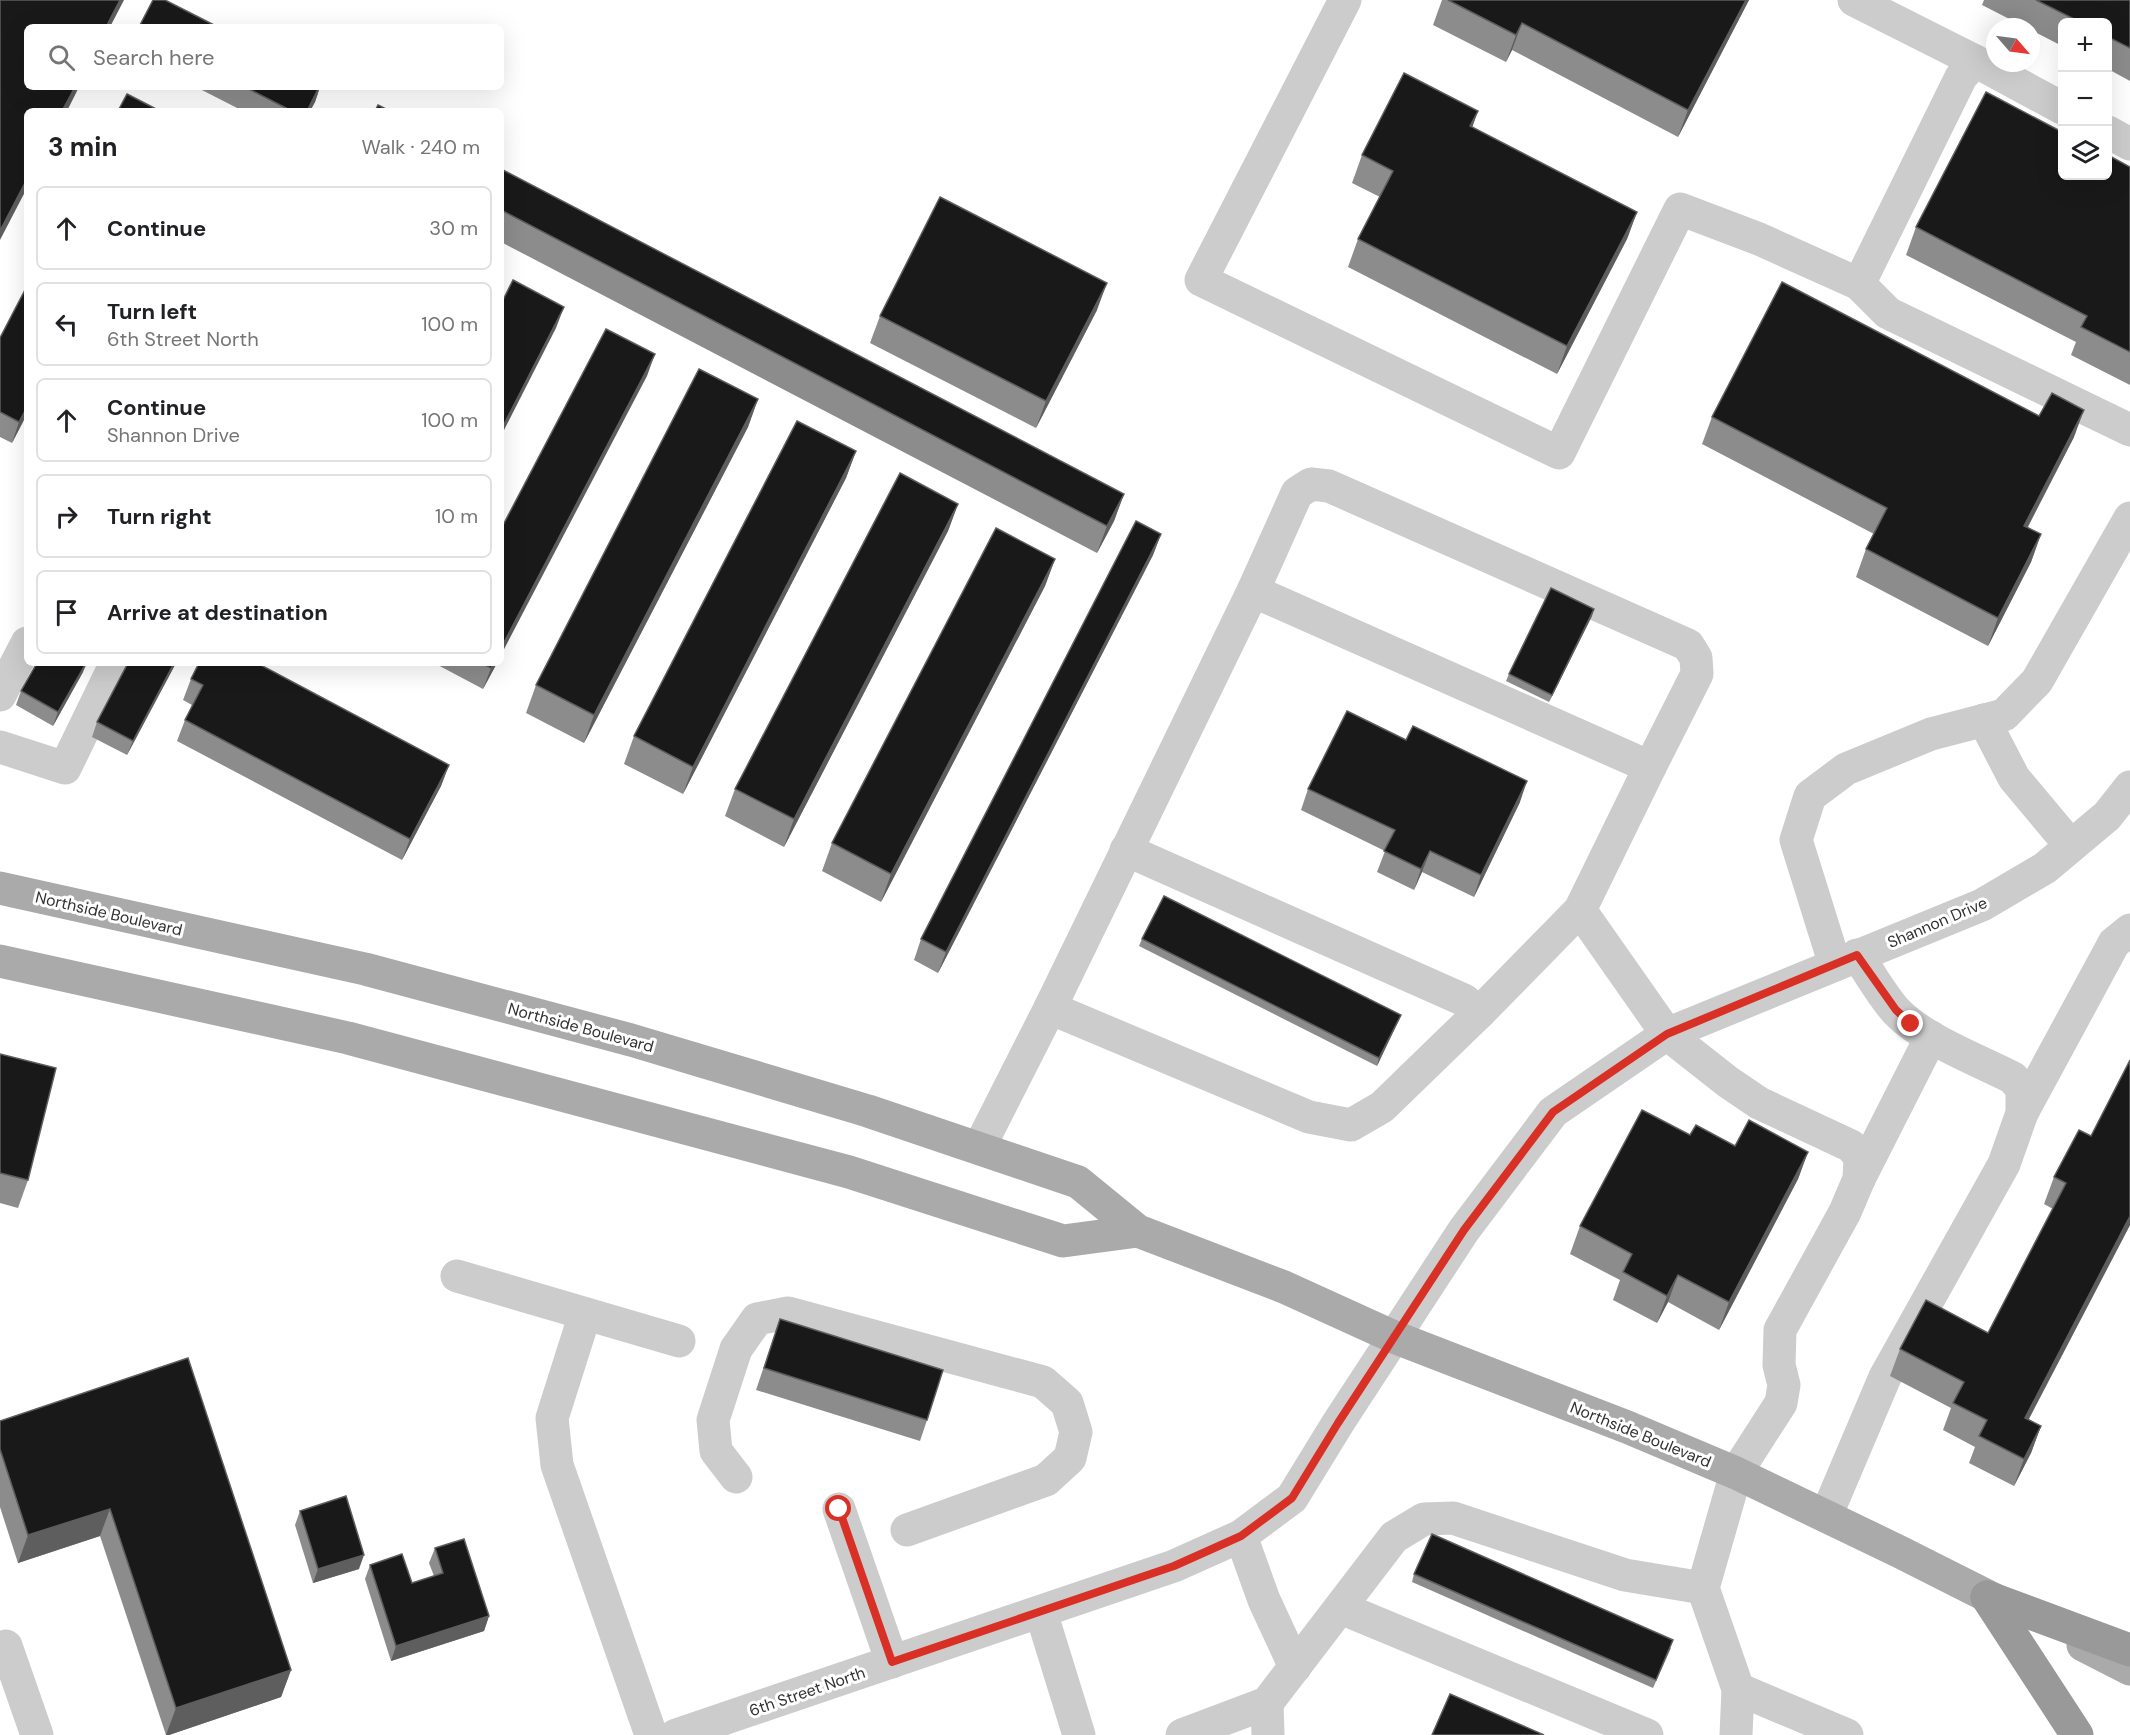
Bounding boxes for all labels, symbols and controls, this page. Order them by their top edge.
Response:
north arrow [1986,18,2040,72]
map controls [2058,18,2112,180]
button: + [2058,18,2112,72]
search box [24,24,504,90]
icon: search [45,41,78,74]
text: Search here [93,43,214,72]
button: − [2058,72,2112,126]
button: layers [2058,126,2112,180]
text: 3 min [48,130,117,164]
text: Walk · 240 m [361,134,480,160]
icon: ahead [50,212,83,245]
text: Continue [107,214,206,243]
text: 30 m [429,215,478,241]
text: Turn left [107,297,197,326]
icon: left [50,308,83,341]
text: 100 m [421,311,478,337]
text: 6th Street North [107,326,259,352]
text: Continue [107,393,206,422]
icon: ahead [50,404,83,437]
text: 100 m [421,407,478,433]
text: Shannon Drive [107,422,240,448]
icon: right [50,500,83,533]
text: Turn right [107,502,212,531]
text: 10 m [435,503,478,529]
icon: arrive [50,596,83,629]
text: Arrive at destination [107,598,328,627]
street label: Northside Boulevard [33,886,184,941]
street label: Shannon Drive [1884,892,1990,953]
street label: Northside Boulevard [506,998,656,1057]
route end [1897,1010,1923,1036]
street label: Northside Boulevard [1567,1397,1714,1472]
route start [825,1495,851,1521]
street label: 6th Street North [746,1662,868,1721]

